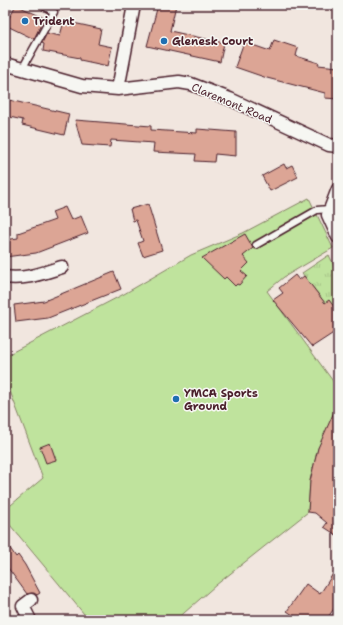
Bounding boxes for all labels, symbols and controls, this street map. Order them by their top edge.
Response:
place label: Trident [33,14,75,29]
marker: Trident [20,16,30,26]
place label: Glenesk Court [172,34,254,49]
marker: Glenesk Court [159,36,169,46]
street label: Claremont Road [189,80,274,127]
place label: YMCA Sports Ground [184,386,258,414]
marker: YMCA Sports Ground [171,394,181,404]

